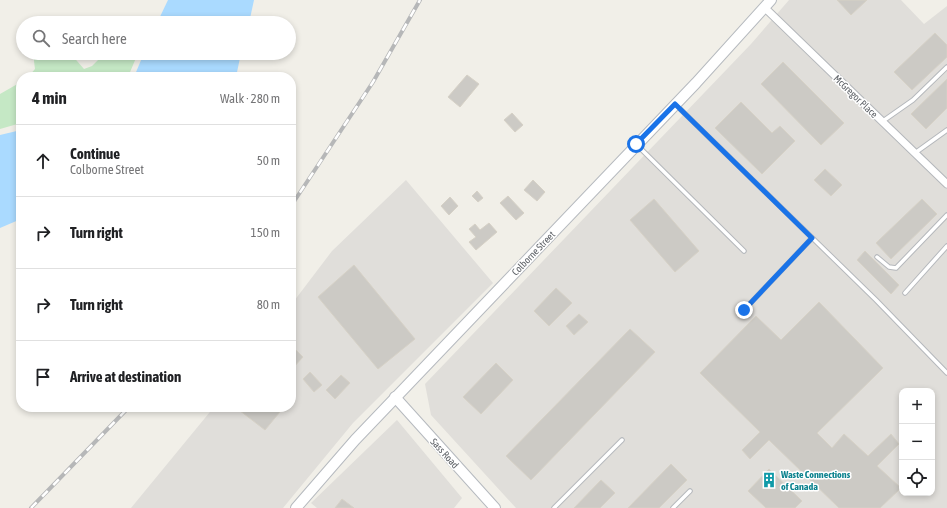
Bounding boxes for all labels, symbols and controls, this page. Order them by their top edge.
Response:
search box [16,16,296,60]
icon: search [30,27,52,49]
text: Search here [62,30,127,47]
street label: McGregor Place [831,73,880,120]
text: 4 min [32,88,67,108]
text: Walk · 280 m [220,91,280,106]
route start [627,135,645,153]
text: Continue [70,145,120,162]
icon: ahead [32,150,54,172]
text: 50 m [257,153,280,168]
text: Colborne Street [70,162,144,177]
icon: right [32,222,54,244]
text: Turn right [70,224,123,241]
text: 150 m [251,225,280,240]
street label: Colborne Street [510,229,557,278]
icon: right [32,294,54,316]
text: Turn right [70,296,123,313]
text: 80 m [257,297,280,312]
route end [735,301,753,319]
icon: arrive [32,366,54,388]
text: Arrive at destination [70,368,181,385]
map controls [899,388,935,496]
button: + [899,388,935,424]
button: − [899,424,935,460]
street label: Sass Road [428,436,461,471]
button: locate [899,460,935,496]
place label: Waste Connections of Canada [780,469,851,492]
building icon: Waste Connections of Canada [760,471,778,489]

